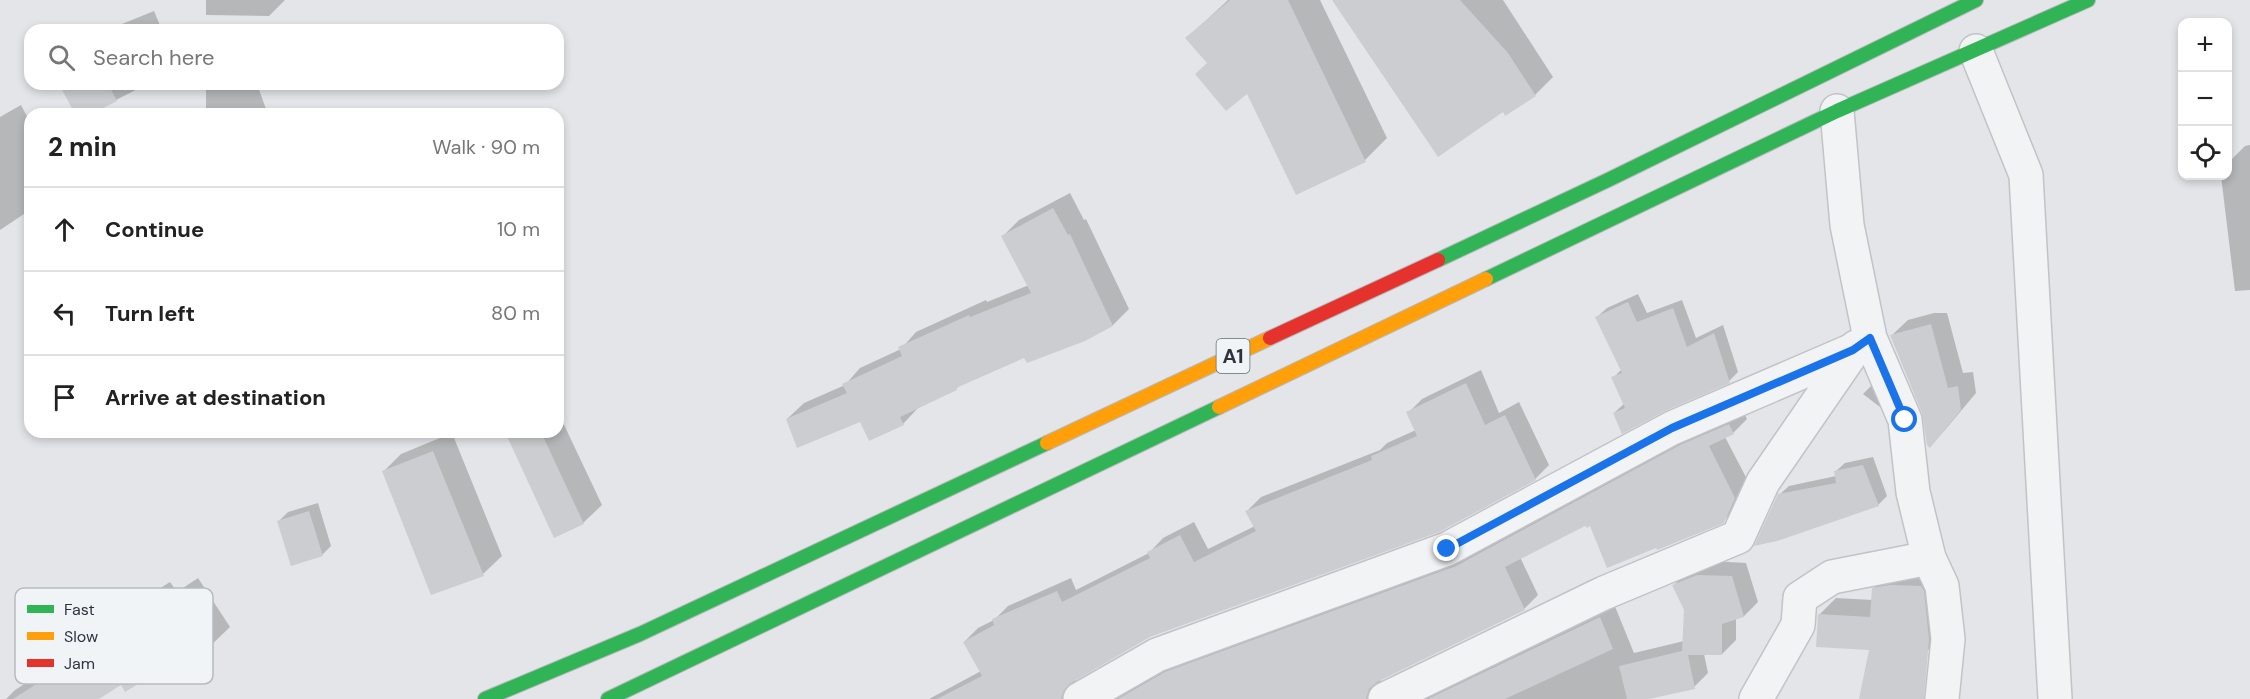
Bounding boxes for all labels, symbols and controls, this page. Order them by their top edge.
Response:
map controls [2178,18,2232,180]
button: + [2178,18,2232,72]
search box [24,24,564,90]
icon: search [45,41,78,74]
text: Search here [93,43,214,72]
button: − [2178,72,2232,126]
button: locate [2178,126,2232,180]
text: 2 min [48,130,117,164]
text: Walk · 90 m [432,134,540,160]
icon: ahead [48,213,81,246]
text: Continue [105,215,204,244]
text: 10 m [497,216,540,242]
icon: left [48,297,81,330]
text: Turn left [105,299,195,328]
text: 80 m [491,300,540,326]
road number: A1 [1216,339,1250,373]
icon: arrive [48,381,81,414]
text: Arrive at destination [105,383,326,412]
route start [1891,406,1917,432]
route end [1433,535,1459,561]
legend [15,588,213,684]
text: Fast [64,599,95,620]
text: Slow [64,626,98,647]
text: Jam [64,653,95,674]

